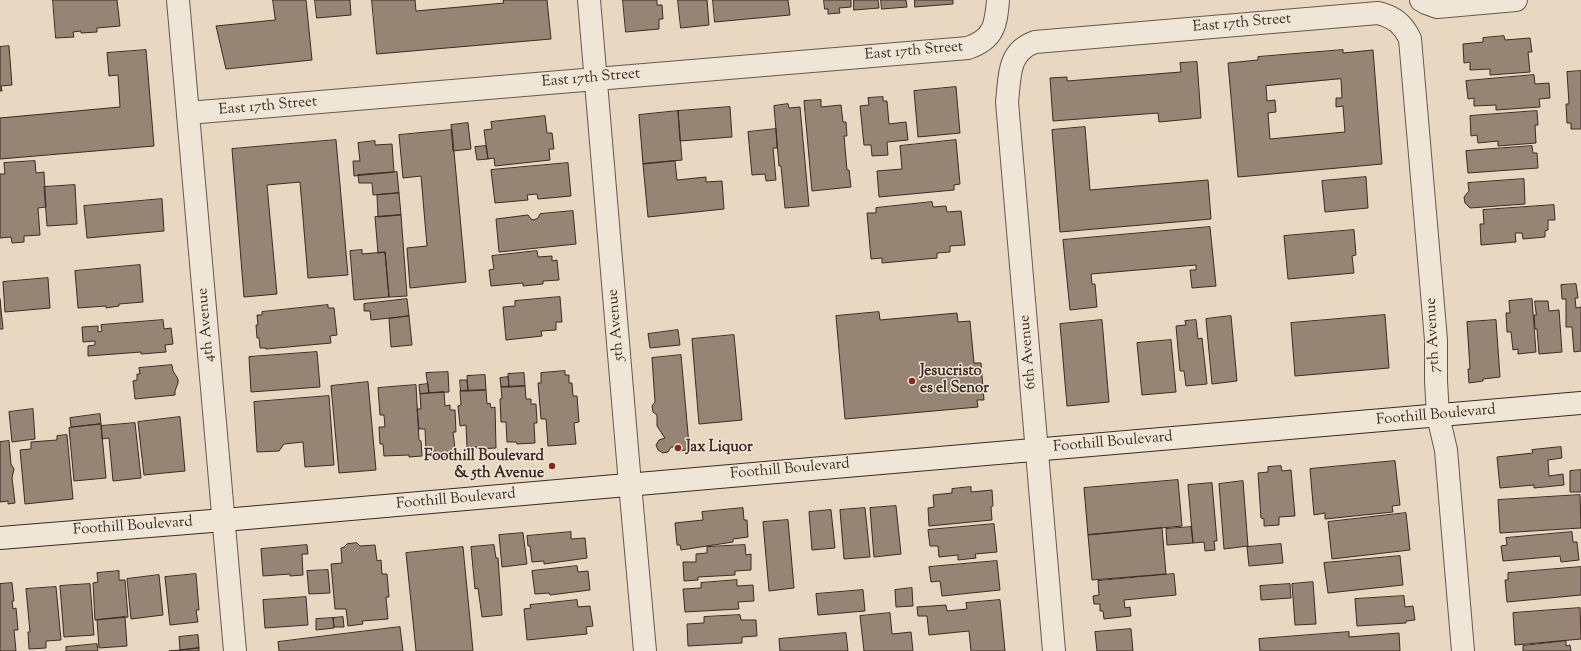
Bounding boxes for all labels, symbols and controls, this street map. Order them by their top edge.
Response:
street label: East 17th Street [1192,11,1292,37]
street label: East 17th Street [864,39,964,65]
street label: East 17th Street [541,66,641,92]
street label: East 17th Street [218,94,318,120]
street label: 4th Avenue [195,287,219,363]
street label: 5th Avenue [605,288,629,362]
street label: 7th Avenue [1423,297,1445,373]
street label: 6th Avenue [1017,314,1041,390]
place label: Jesucristo es el Senor [920,363,989,398]
marker: Jesucristo es el Senor [907,376,917,386]
street label: Foothill Boulevard [1375,402,1497,430]
street label: Foothill Boulevard [1052,429,1174,457]
place label: Jax Liquor [686,439,753,457]
marker: Jax Liquor [673,443,683,453]
place label: Foothill Boulevard & 5th Avenue [424,448,544,483]
street label: Foothill Boulevard [729,456,851,484]
marker: Foothill Boulevard & 5th Avenue [547,461,557,471]
street label: Foothill Boulevard [395,486,517,514]
street label: Foothill Boulevard [73,514,193,540]

